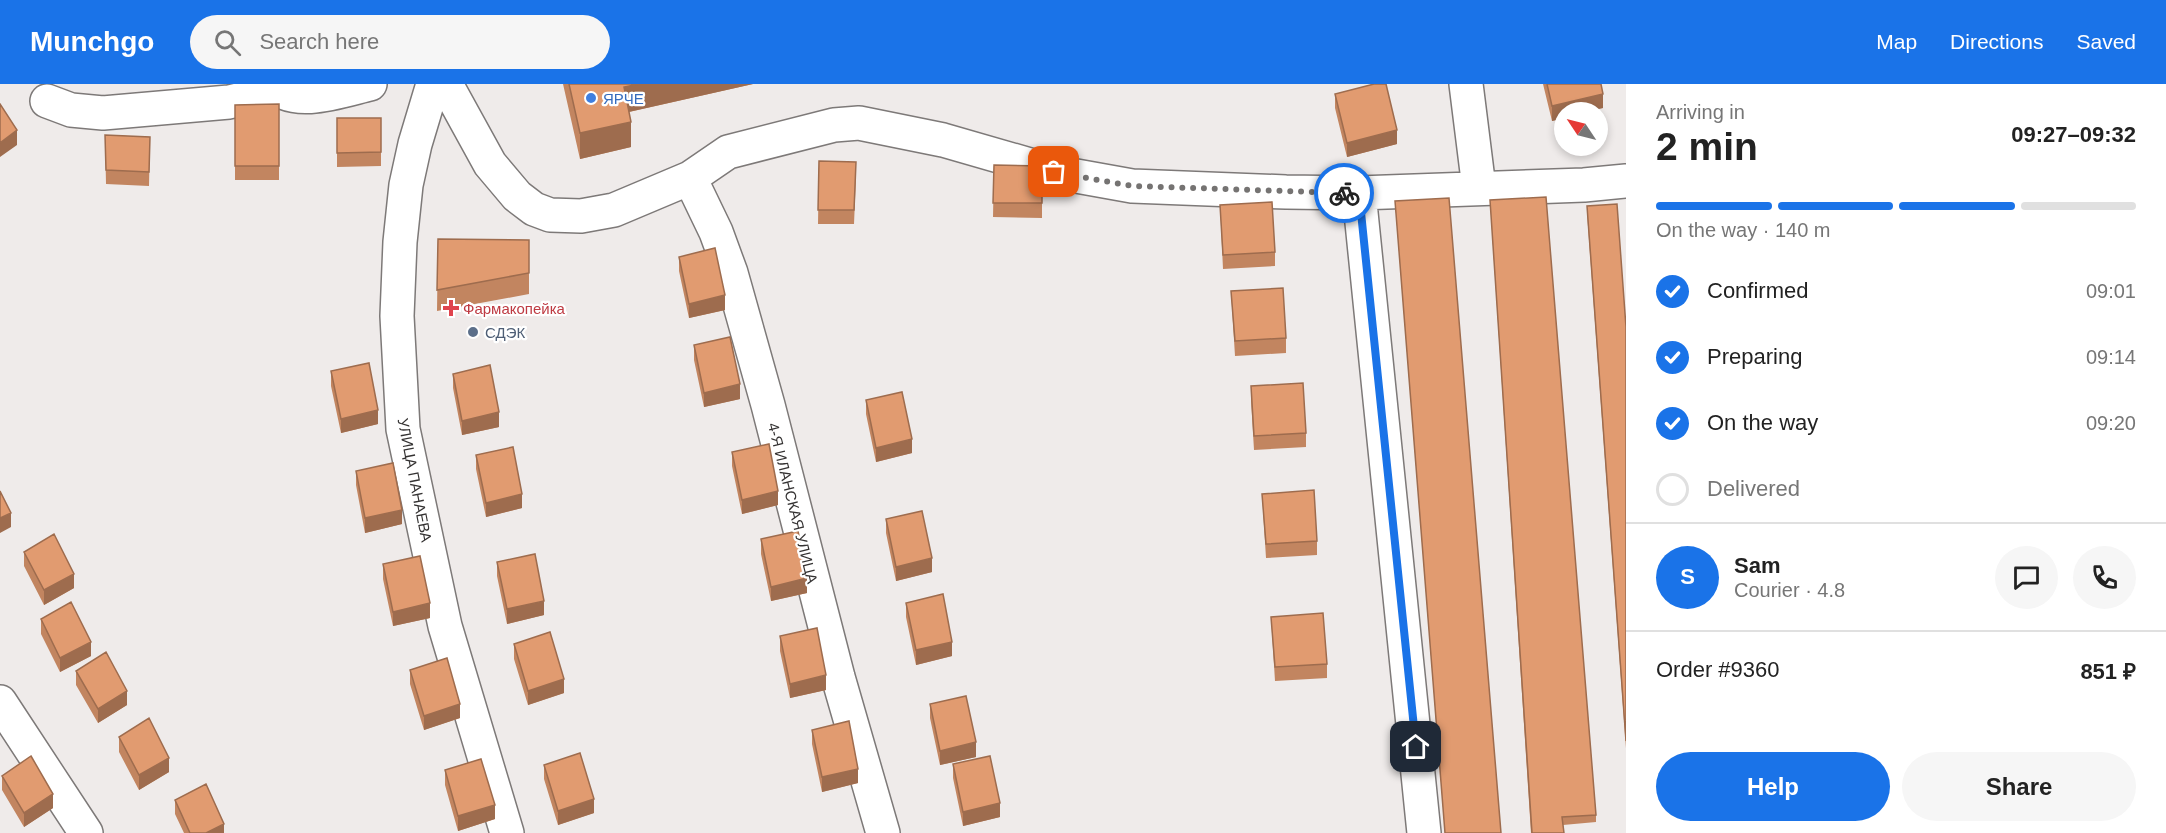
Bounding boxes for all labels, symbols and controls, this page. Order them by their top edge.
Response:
search box [190,15,610,69]
text: Munchgo [30,26,154,57]
icon: search [211,26,244,59]
text: Search here [259,29,379,54]
text: Map [1876,30,1917,53]
text: Directions [1950,30,2043,53]
text: Saved [2076,30,2136,53]
place label: ЯРЧЕ [603,90,644,107]
marker: ЯРЧЕ [584,91,598,105]
text: Arriving in [1656,101,1745,123]
north arrow [1554,102,1608,156]
map controls [1554,102,1608,156]
text: 09:27–09:32 [2011,122,2136,147]
text: 2 min [1656,125,1758,168]
pin [1028,146,1079,197]
icon: bag [1037,155,1070,188]
courier [1314,163,1374,223]
icon: bike [1328,177,1361,210]
text: On the way · 140 m [1656,219,1831,241]
icon: check [1656,275,1689,308]
text: Confirmed [1707,278,1808,303]
text: 09:01 [2086,280,2136,302]
place label: Фармакопейка [463,300,566,317]
marker: Фармакопейка [444,301,458,315]
place label: СДЭК [485,324,525,341]
marker: СДЭК [466,325,480,339]
icon: check [1656,341,1689,374]
text: Preparing [1707,344,1802,369]
text: 09:14 [2086,346,2136,368]
icon: check [1656,407,1689,440]
text: On the way [1707,410,1818,435]
text: 09:20 [2086,412,2136,434]
street label: УЛИЦА ПАНАЕВА [395,416,435,544]
street label: 4-Я ИЛАНСКАЯ УЛИЦА [765,421,821,585]
text: Delivered [1707,476,1800,501]
button: chat [1995,546,2058,609]
button: phone [2073,546,2136,609]
text: Sam [1734,553,1780,578]
text: S [1680,564,1695,589]
text: Courier · 4.8 [1734,579,1845,601]
text: Order #9360 [1656,657,1780,682]
text: 851 ₽ [2080,659,2136,684]
pin [1390,721,1441,772]
icon: home [1399,730,1432,763]
button: Help [1656,752,1890,821]
button: Share [1902,752,2136,821]

